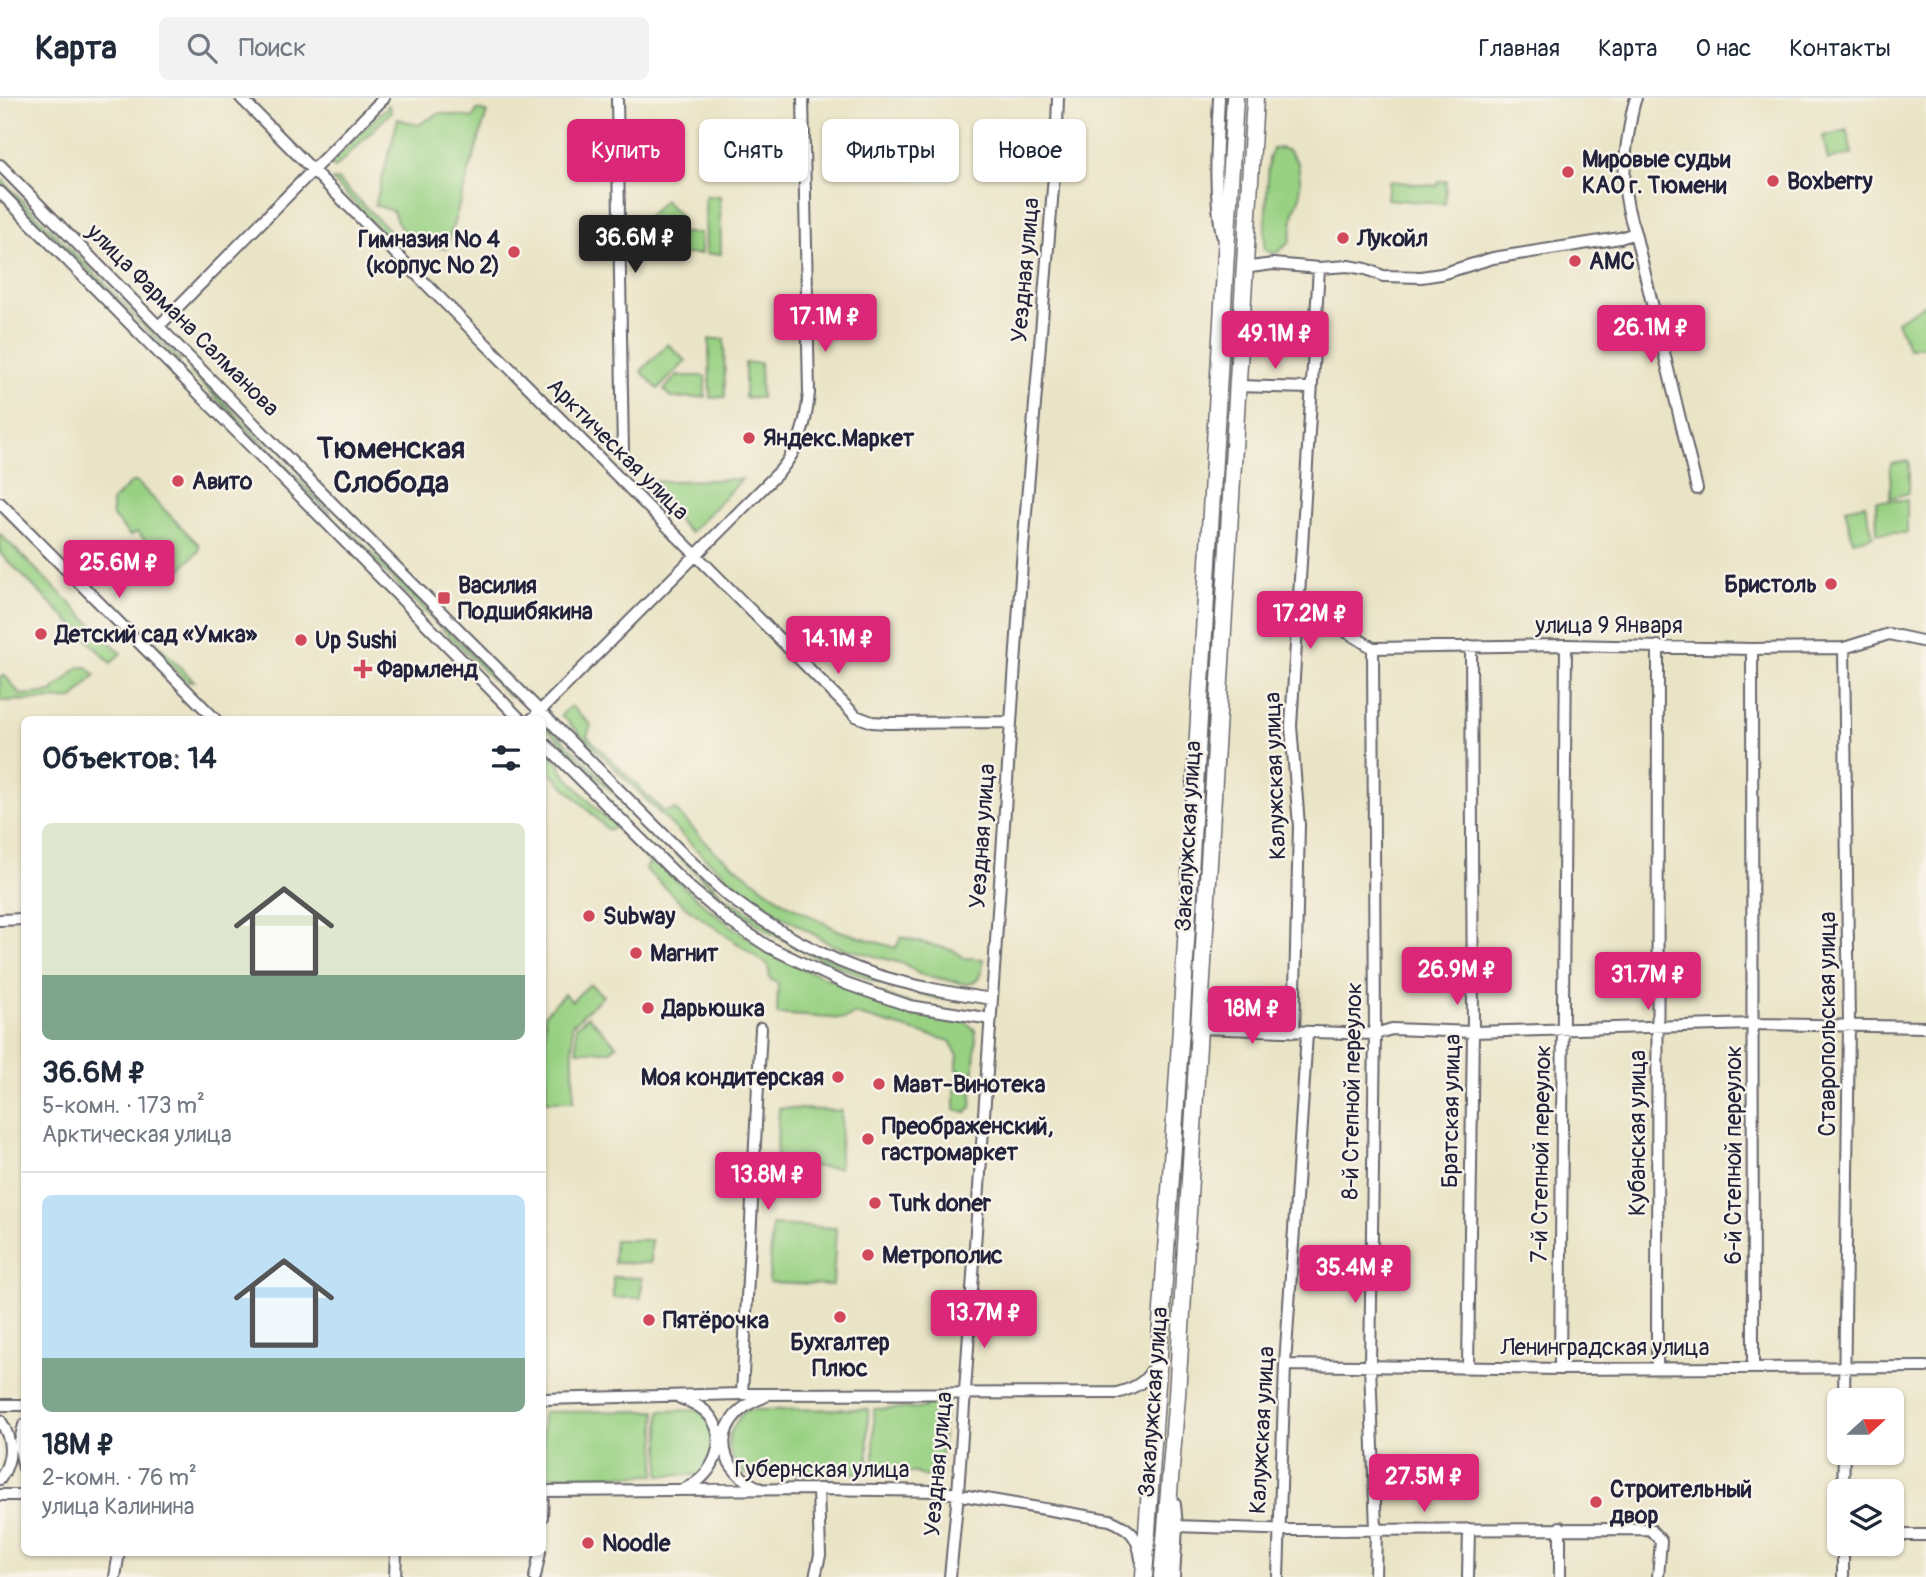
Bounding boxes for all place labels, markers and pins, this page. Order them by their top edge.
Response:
place label: Мировые судьи КАО г. Тюмени [1582,145,1731,200]
marker: Мировые судьи КАО г. Тюмени [1560,164,1576,180]
place label: Boxberry [1787,167,1873,196]
marker: Boxberry [1765,173,1781,189]
pin: 36.6M ₽ [570,216,700,275]
place label: Лукойл [1356,224,1428,253]
place label: Гимназия № 4 (корпус № 2) [358,225,501,280]
marker: Лукойл [1335,230,1351,246]
marker: Гимназия № 4 (корпус № 2) [506,244,522,260]
place label: АМС [1589,247,1635,276]
marker: АМС [1567,253,1583,269]
pin: 17.1M ₽ [760,294,890,354]
pin: 26.1M ₽ [1586,306,1716,365]
pin: 49.1M ₽ [1210,312,1340,371]
place label: Яндекс.Маркет [763,424,915,453]
marker: Яндекс.Маркет [741,430,757,446]
place label: Авито [192,467,253,496]
marker: Авито [170,473,186,489]
pin: 25.6M ₽ [54,540,184,600]
place label: Бристоль [1724,570,1817,599]
place label: Василия Подшибякина [458,571,593,626]
marker: Бристоль [1823,576,1839,592]
marker: Василия Подшибякина [436,590,452,606]
pin: 17.2M ₽ [1245,592,1375,651]
pin: 14.1M ₽ [773,616,903,676]
place label: Детский сад «Умка» [53,620,258,649]
marker: Детский сад «Умка» [33,626,49,642]
place label: Up Sushi [315,626,396,655]
marker: Up Sushi [293,632,309,648]
place label: Фармленд [376,655,479,684]
marker: Фармленд [355,661,371,677]
place label: Subway [603,902,675,931]
marker: Subway [581,908,597,924]
place label: Магнит [650,939,719,968]
marker: Магнит [628,945,644,961]
pin: 26.9M ₽ [1392,948,1522,1007]
pin: 31.7M ₽ [1583,953,1713,1012]
pin: 18M ₽ [1203,986,1301,1046]
place label: Дарьюшка [660,994,765,1023]
marker: Дарьюшка [640,1000,656,1016]
place label: Моя кондитерская [641,1063,824,1092]
marker: Моя кондитерская [830,1069,846,1085]
place label: Мавт-Винотека [893,1070,1046,1099]
marker: Мавт-Винотека [871,1076,887,1092]
place label: Преображенский, гастромаркет [881,1112,1053,1167]
marker: Преображенский, гастромаркет [860,1131,876,1147]
pin: 13.8M ₽ [703,1152,833,1212]
place label: Turk doner [888,1189,992,1218]
marker: Turk doner [867,1195,883,1211]
place label: Метрополис [882,1241,1003,1270]
pin: 35.4M ₽ [1290,1246,1420,1305]
marker: Метрополис [860,1247,876,1263]
pin: 13.7M ₽ [919,1290,1049,1350]
place label: Пятёрочка [663,1306,769,1335]
marker: Бухгалтер Плюс [832,1309,848,1325]
marker: Пятёрочка [641,1312,657,1328]
place label: Бухгалтер Плюс [790,1328,890,1383]
pin: 27.5M ₽ [1359,1454,1489,1514]
place label: Строительный двор [1609,1475,1752,1530]
marker: Строительный двор [1588,1494,1604,1510]
place label: Noodle [602,1529,671,1558]
marker: Noodle [580,1535,596,1551]

